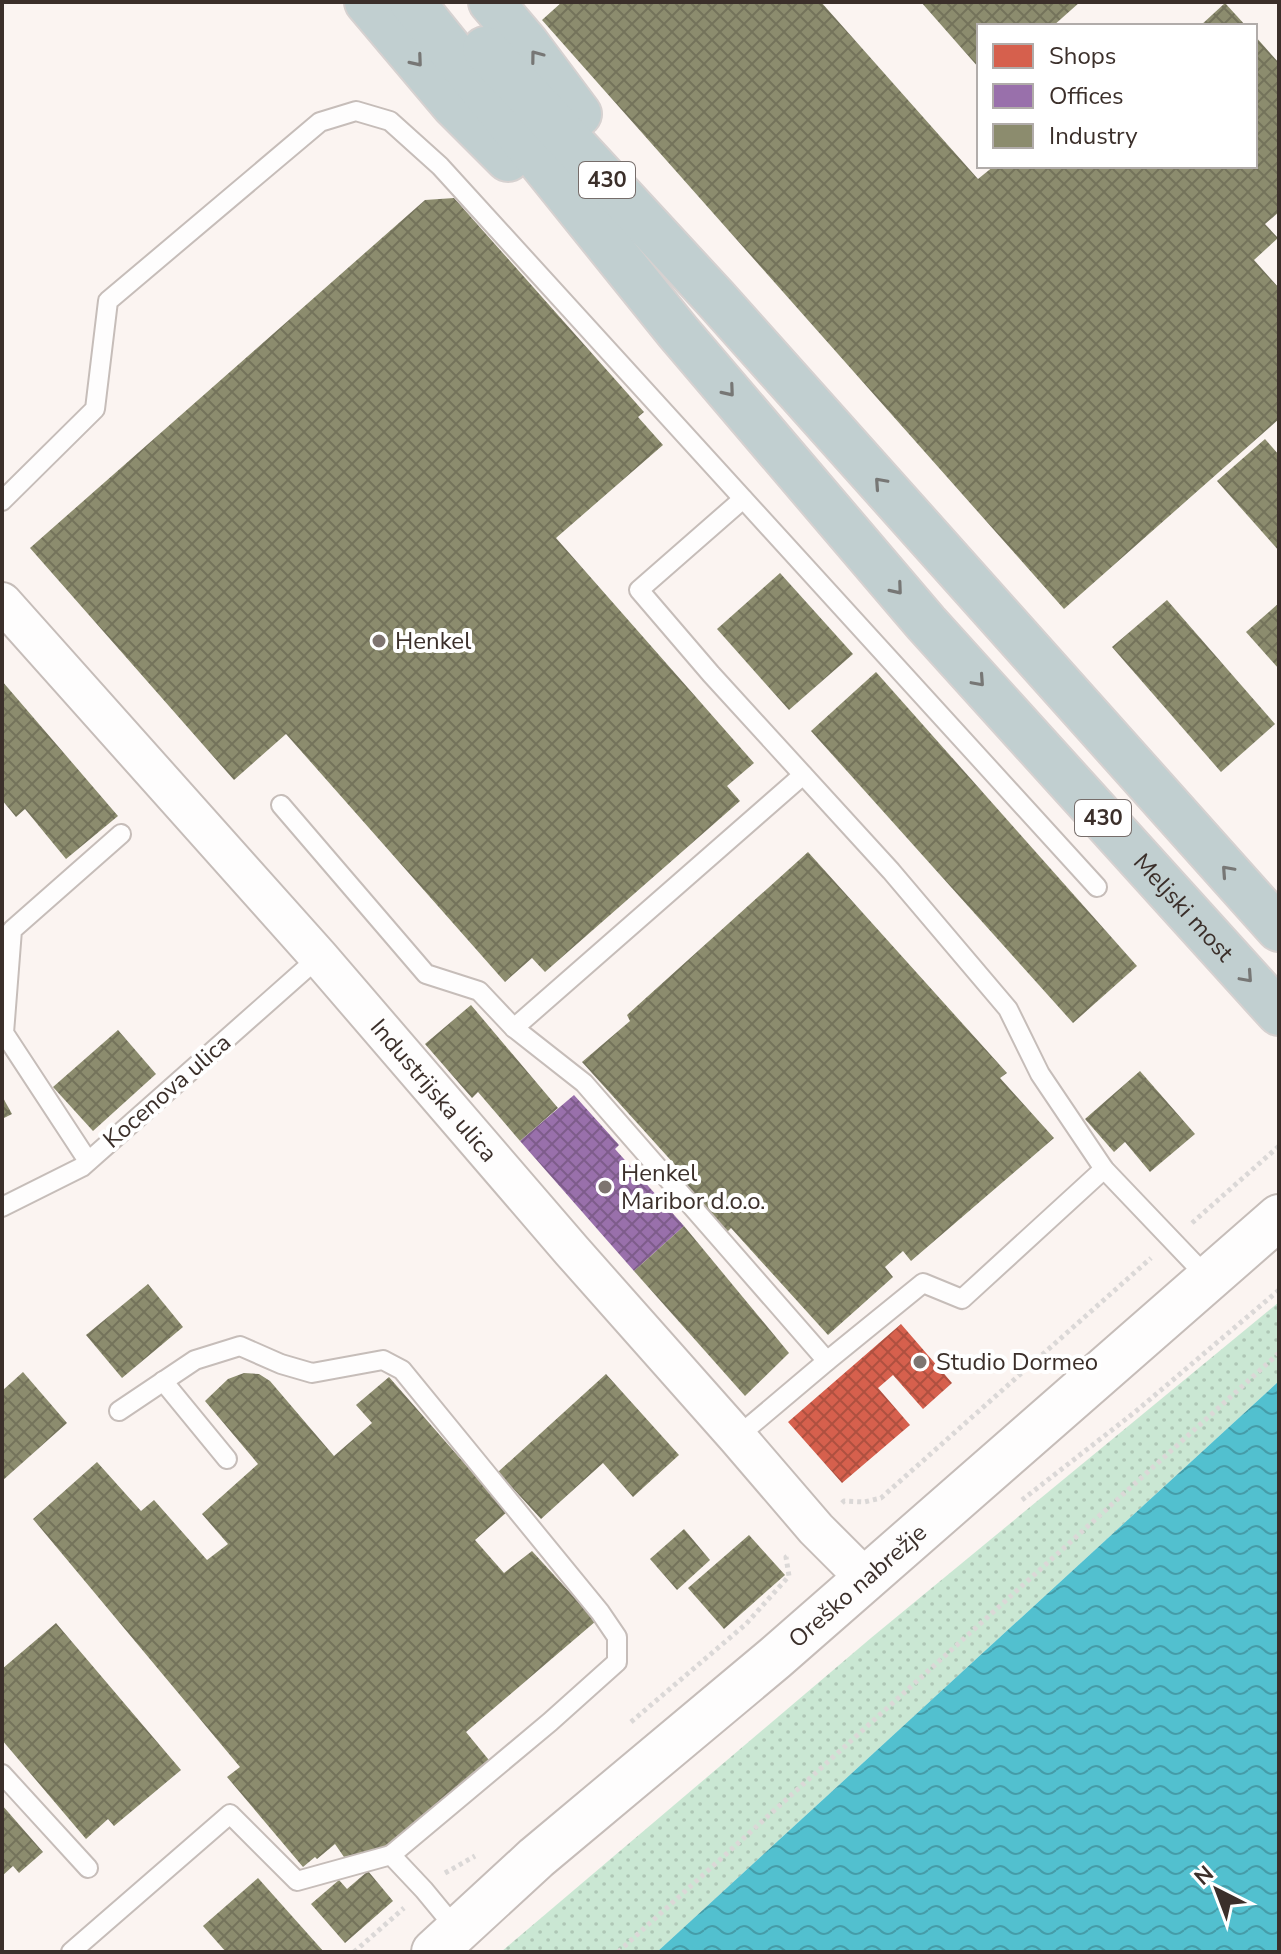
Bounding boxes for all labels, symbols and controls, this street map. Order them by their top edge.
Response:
legend [977,24,1257,168]
text: Shops [1049,40,1116,72]
one-way arrow [531,51,546,65]
one-way arrow [407,52,422,67]
text: Offices [1049,80,1124,112]
text: Industry [1049,120,1138,152]
road number: 430 [579,162,635,198]
one-way arrow [719,382,733,397]
one-way arrow [876,478,890,493]
one-way arrow [887,580,902,595]
place label: Henkel [395,625,471,657]
marker: Henkel [370,632,388,650]
one-way arrow [969,672,984,686]
road number: 430 [1075,800,1131,836]
street label: Meljski most [1126,847,1241,969]
one-way arrow [1222,866,1237,881]
one-way arrow [1237,968,1252,983]
street label: Industrijska ulica [363,1012,504,1169]
street label: Kocenova ulica [96,1027,238,1155]
place label: Henkel Maribor d.o.o. [621,1157,766,1217]
marker: Henkel Maribor d.o.o. [596,1178,614,1196]
place label: Studio Dormeo [936,1346,1098,1378]
marker: Studio Dormeo [911,1353,929,1371]
street label: Oreško nabrežje [782,1517,933,1655]
north arrow [1177,1850,1257,1930]
text: N [1188,1859,1220,1893]

